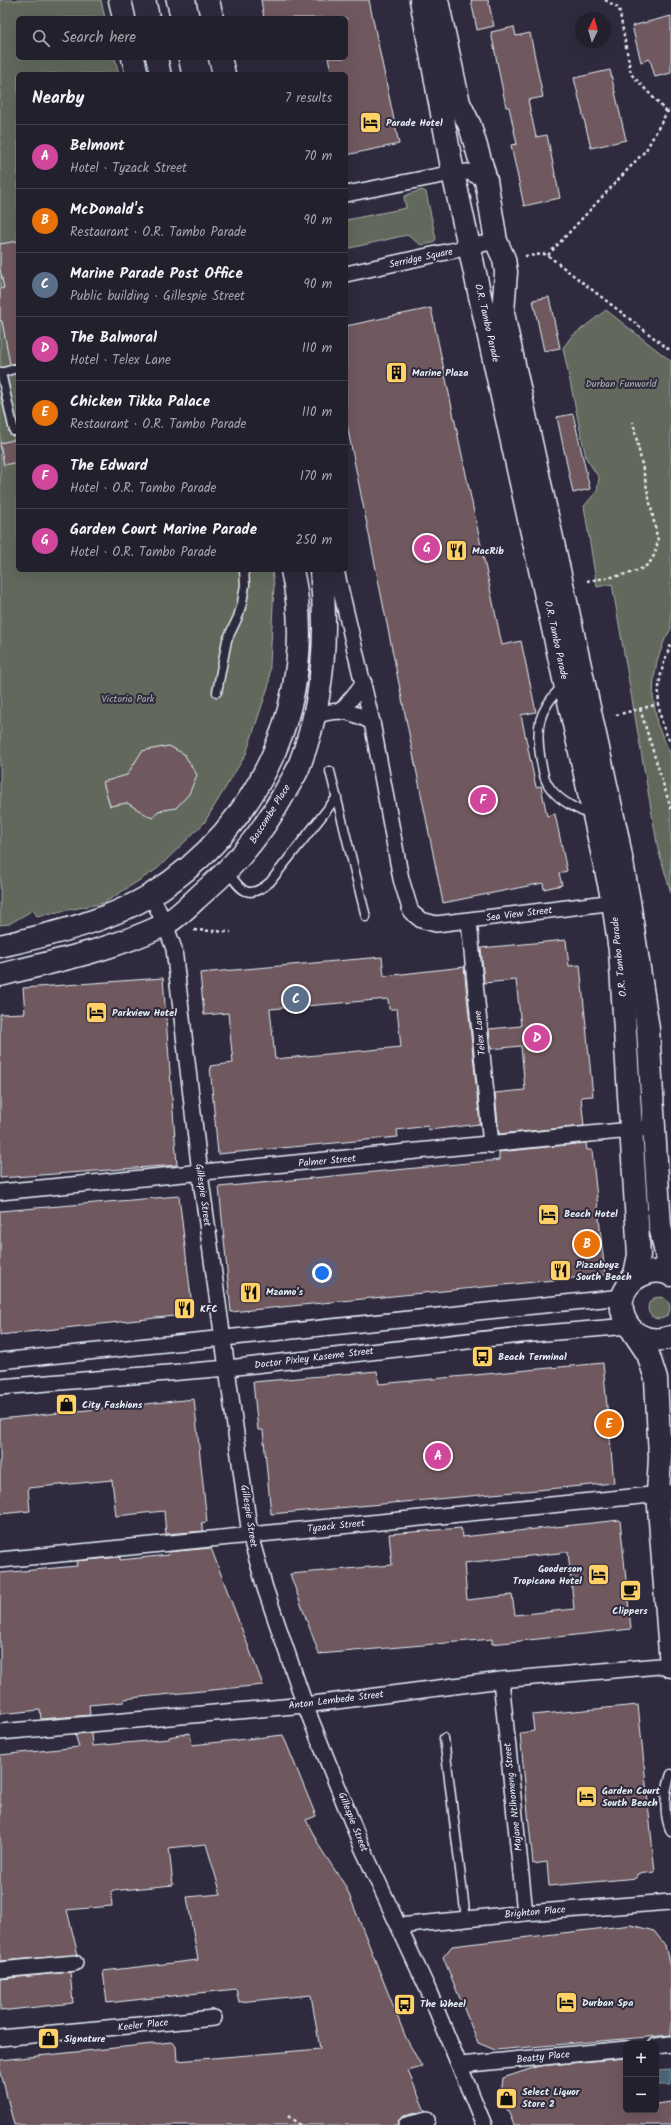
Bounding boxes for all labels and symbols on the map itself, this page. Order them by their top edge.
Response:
north arrow [575,12,611,48]
hotel icon: Parade Hotel [357,110,383,136]
place label: Parade Hotel [386,115,443,131]
street label: Serridge Square [388,243,455,273]
street label: O.R. Tambo Parade [470,282,504,364]
building icon: Marine Plaza [383,360,409,386]
place label: Marine Plaza [412,365,468,381]
park label: Durban Funworld [585,376,658,392]
pin: G [414,533,440,563]
restaurant icon: MacRib [443,538,469,564]
place label: MacRib [472,543,504,559]
street label: O.R. Tambo Parade [540,599,572,681]
park label: Victoria Park [101,691,155,707]
street label: Boscombe Place [245,781,295,847]
pin: F [470,785,496,815]
street label: Sea View Street [485,902,553,926]
street label: O.R. Tambo Parade [607,916,631,998]
pin: C [283,984,309,1014]
hotel icon: Parkview Hotel [84,1000,110,1026]
place label: Parkview Hotel [112,1005,177,1021]
street label: Telex Lane [470,1009,490,1056]
pin: D [524,1023,550,1053]
street label: Palmer Street [298,1151,357,1171]
street label: Gillespie Street [191,1163,215,1228]
hotel icon: Beach Hotel [535,1201,561,1227]
place label: Beach Hotel [564,1206,618,1222]
pin: B [574,1229,600,1259]
place label: Pizzaboyz South Beach [576,1257,632,1285]
restaurant icon: Pizzaboyz South Beach [547,1258,573,1284]
your location [312,1263,332,1283]
restaurant icon: Mzamo's [237,1279,263,1305]
place label: Mzamo's [266,1284,303,1300]
restaurant icon: KFC [172,1296,198,1322]
place label: KFC [200,1301,218,1317]
street label: Doctor Pixley Kaseme Street [253,1343,375,1373]
bus stop icon: Beach Terminal [470,1344,496,1370]
place label: Beach Terminal [498,1349,567,1365]
shop icon: City Fashions [53,1392,79,1418]
place label: City Fashions [82,1397,143,1413]
pin: E [596,1409,622,1439]
pin: A [425,1441,451,1471]
street label: Gillespie Street [236,1484,262,1549]
street label: Tyzack Street [307,1515,366,1537]
place label: Gooderson Tropicana Hotel [513,1561,582,1589]
hotel icon: Gooderson Tropicana Hotel [585,1562,611,1588]
cafe icon: Clippers [617,1578,643,1604]
place label: Clippers [612,1603,648,1619]
street label: Anton Lembede Street [288,1686,385,1714]
street label: Majane Ntlhomeng Street [499,1742,527,1852]
place label: Garden Court South Beach [602,1783,661,1811]
hotel icon: Garden Court South Beach [574,1784,600,1810]
street label: Gillespie Street [334,1790,372,1854]
street label: Brighton Place [504,1901,567,1923]
hotel icon: Durban Spa [553,1990,579,2016]
bus stop icon: The Wheel [391,1991,417,2017]
place label: Durban Spa [582,1995,633,2011]
place label: The Wheel [420,1996,466,2012]
street label: Keeler Place [117,2014,170,2036]
shop icon: Signature [35,2026,61,2052]
place label: Signature [64,2031,106,2047]
street label: Beatty Place [516,2046,571,2068]
place label: Select Liquor Store 2 [522,2084,580,2112]
shop icon: Select Liquor Store 2 [493,2085,519,2111]

